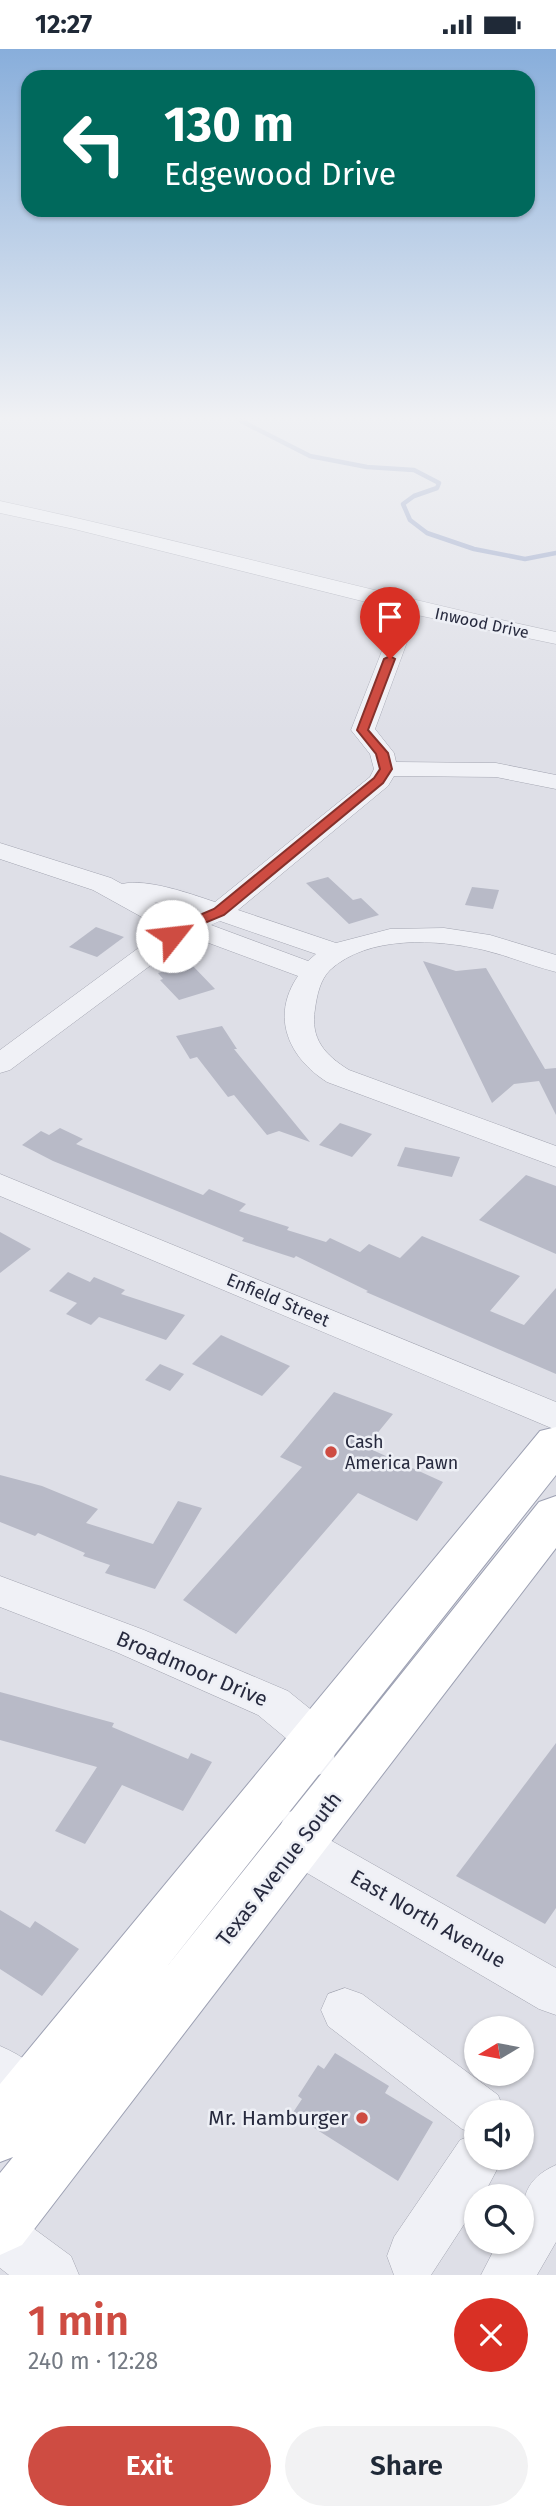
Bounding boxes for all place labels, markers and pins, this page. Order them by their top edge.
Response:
pin [360,587,420,659]
place label: Cash America Pawn [345,1431,458,1474]
marker: Cash America Pawn [323,1444,339,1460]
place label: Mr. Hamburger [208,2105,348,2131]
marker: Mr. Hamburger [354,2110,370,2126]

